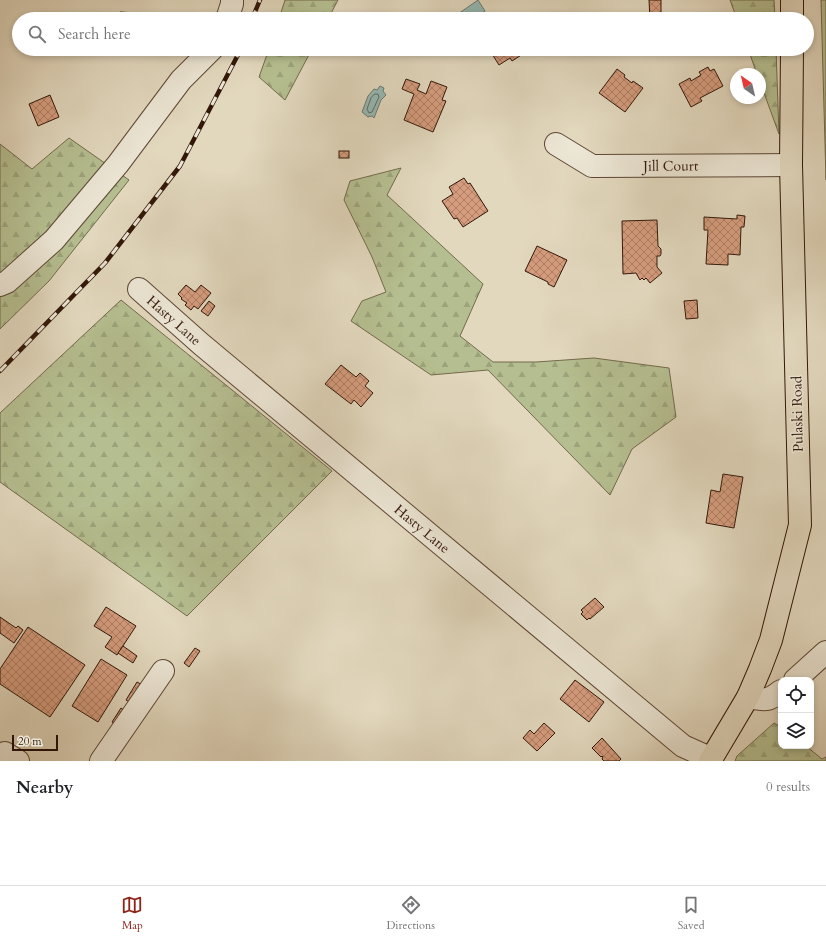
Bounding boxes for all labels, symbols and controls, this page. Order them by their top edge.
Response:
search box [12,12,814,56]
icon: search [26,23,48,45]
text: Search here [58,24,131,44]
north arrow [730,68,766,104]
street label: Jill Court [641,156,699,176]
street label: Hasty Lane [142,291,205,350]
street label: Pulaski Road [787,375,808,452]
street label: Hasty Lane [390,500,454,558]
map controls [778,677,814,749]
button: locate [778,677,814,713]
button: layers [778,713,814,749]
scale bar [12,733,58,752]
text: 20 m [18,734,42,749]
text: Nearby [16,776,73,799]
text: 0 results [766,778,810,796]
tab: Map [121,894,143,933]
tab: Directions [386,894,435,933]
tab: Saved [678,894,705,933]

